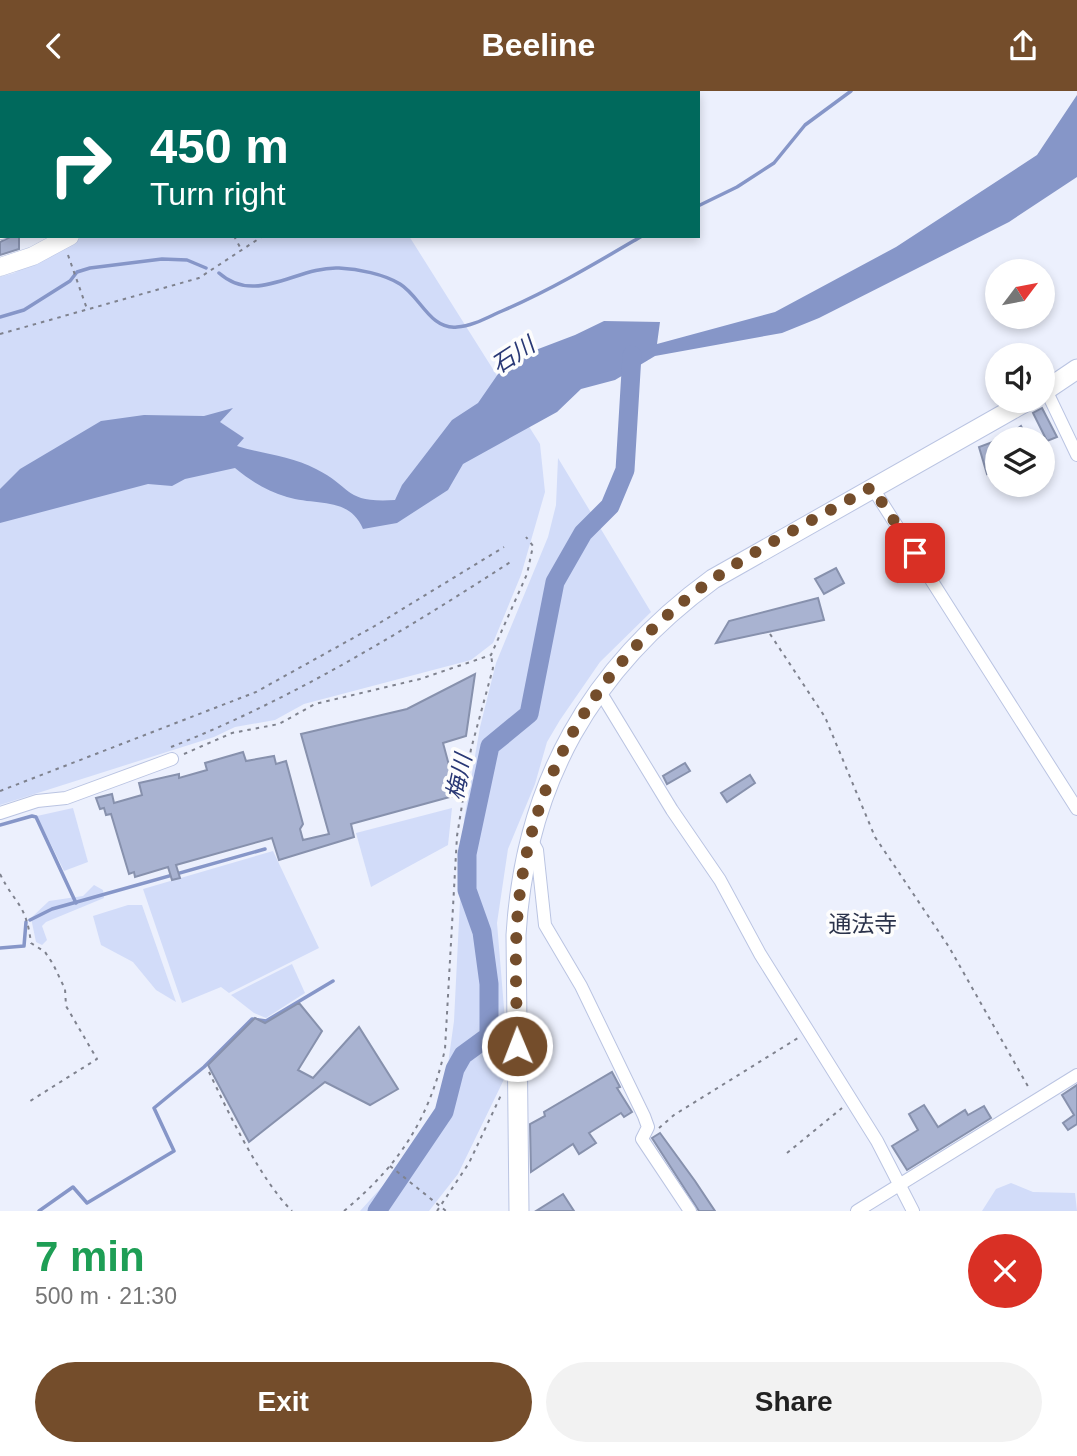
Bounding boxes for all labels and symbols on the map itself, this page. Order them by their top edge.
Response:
north arrow [985,259,1055,329]
water label: 石川 [487,330,542,378]
pin [885,523,945,583]
water label: 梅川 [442,749,477,802]
district label: 通法寺 [829,911,898,937]
position arrow [480,1009,554,1083]

